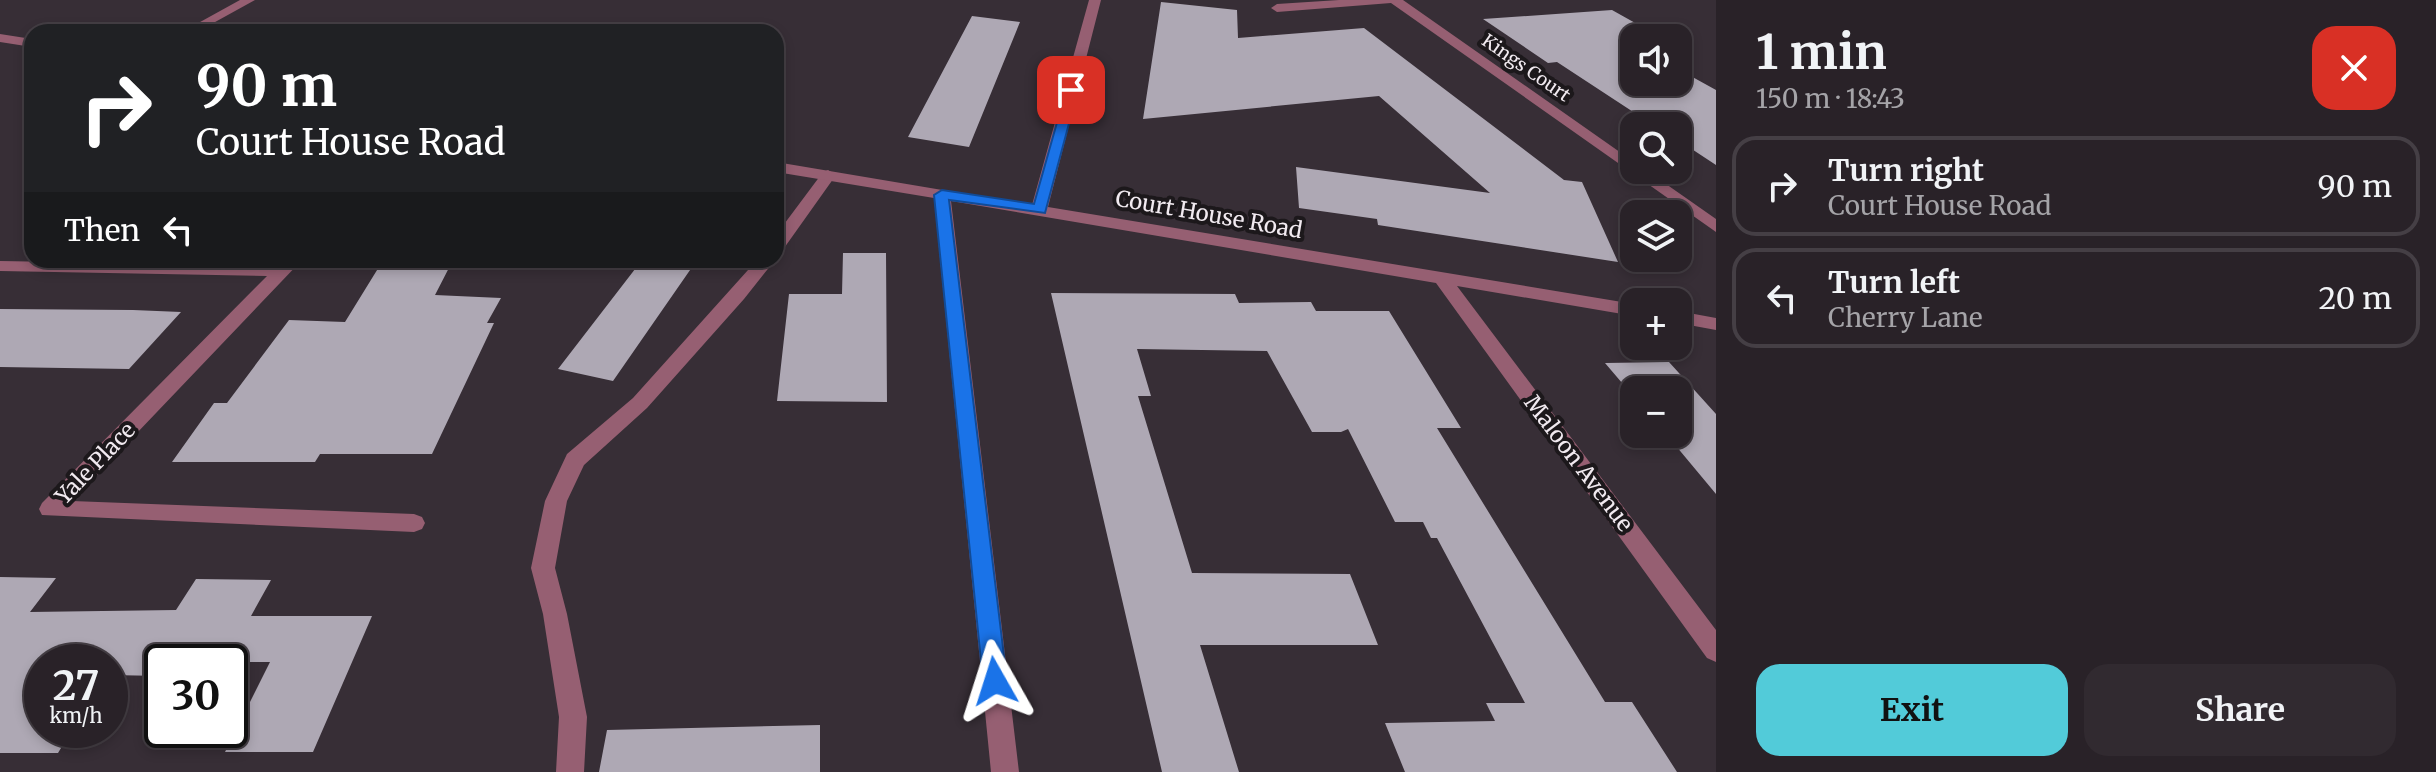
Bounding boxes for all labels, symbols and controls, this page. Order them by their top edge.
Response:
text: 1 min [1756,22,1887,82]
map controls [1620,24,1692,448]
button: sound [1620,24,1692,96]
button: close [2312,26,2396,110]
street label: Kings Court [1478,29,1575,107]
text: 90 m [196,51,337,121]
icon: right [64,56,168,160]
pin [1037,56,1105,124]
icon: arrive [1049,68,1093,112]
text: 150 m · 18:43 [1756,82,1905,115]
button: search [1620,112,1692,184]
text: Court House Road [196,120,505,165]
text: Turn right [1828,151,1984,189]
icon: right [1760,164,1804,208]
text: 90 m [2318,167,2392,205]
street label: Court House Road [1113,184,1305,244]
text: Court House Road [1828,189,2052,222]
button: layers [1620,200,1692,272]
icon: left [156,208,200,252]
text: Then [64,211,140,249]
text: Turn left [1828,263,1960,301]
icon: left [1760,276,1804,320]
text: 20 m [2319,279,2392,317]
button: + [1620,288,1692,360]
text: Cherry Lane [1828,301,1983,334]
button: − [1620,376,1692,448]
street label: Maloon Avenue [1519,389,1639,537]
street label: Yale Place [48,416,141,511]
position arrow [953,639,1037,723]
speed limit sign: 30 [144,644,248,748]
text: 27 [53,661,99,711]
button: Exit [1756,664,2068,756]
button: Share [2084,664,2396,756]
text: km/h [50,703,102,728]

